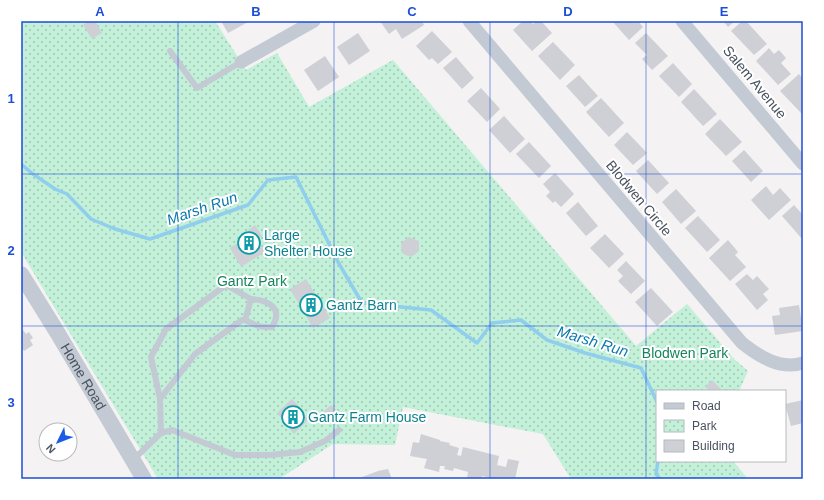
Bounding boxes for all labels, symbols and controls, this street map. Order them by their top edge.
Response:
text: A [95,4,105,19]
text: B [251,4,261,19]
text: C [407,4,417,19]
text: D [563,4,573,19]
text: E [720,4,729,19]
street label: Salem Avenue [720,42,790,122]
text: 1 [7,91,15,106]
street label: Blodwen Circle [603,157,675,239]
water label: Marsh Run [165,188,239,228]
place label: Large Shelter House [264,227,353,259]
building icon: Large Shelter House [236,230,262,256]
text: 2 [7,243,15,258]
park label: Gantz Park [217,273,288,289]
building icon: Gantz Barn [298,292,324,318]
place label: Gantz Barn [326,297,397,313]
water label: Marsh Run [555,322,631,360]
street label: Home Road [57,340,109,413]
park label: Blodwen Park [642,345,729,361]
legend [656,390,786,462]
text: 3 [7,395,15,410]
text: Road [692,399,721,413]
building icon: Gantz Farm House [280,404,306,430]
place label: Gantz Farm House [308,409,426,425]
text: Park [692,419,718,433]
north arrow [38,422,78,462]
text: Building [692,439,735,453]
text: N [44,442,58,456]

